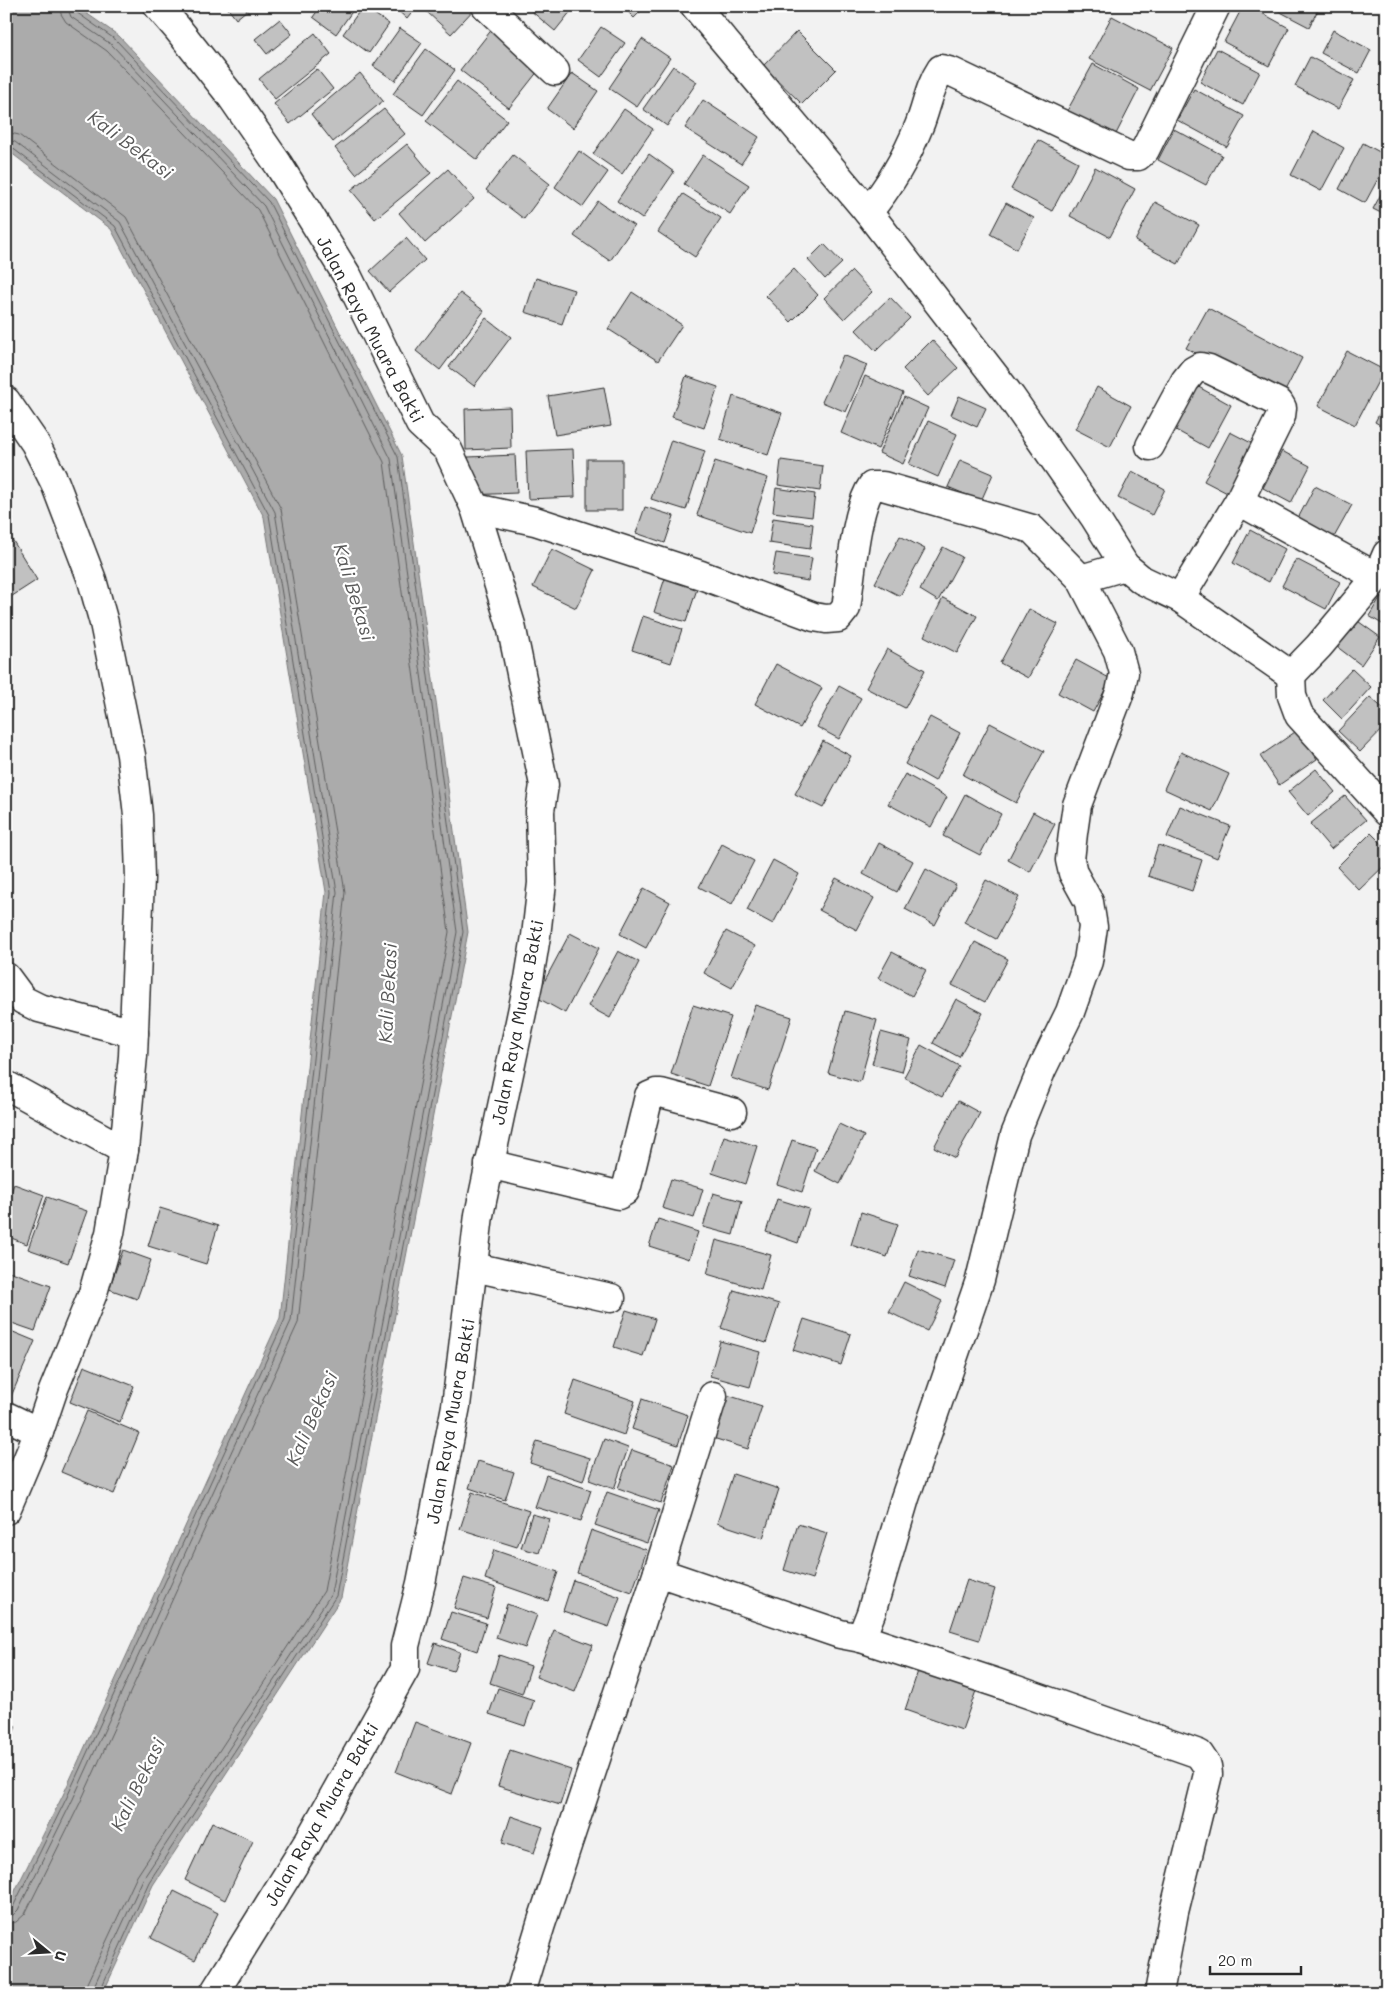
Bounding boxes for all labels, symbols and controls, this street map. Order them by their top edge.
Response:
water label: Kali Bekasi [83,104,179,184]
street label: Jalan Raya Muara Bakti [311,231,431,427]
water label: Kali Bekasi [328,540,382,644]
street label: Jalan Raya Muara Bakti [485,917,549,1127]
water label: Kali Bekasi [372,942,402,1044]
street label: Jalan Raya Muara Bakti [420,1316,480,1526]
water label: Kali Bekasi [279,1367,343,1469]
street label: Jalan Raya Muara Bakti [258,1718,384,1910]
water label: Kali Bekasi [104,1733,170,1835]
north arrow [22,1926,72,1976]
scale bar [1210,1944,1302,1976]
text: U [50,1949,71,1964]
text: 20 m [1218,1950,1252,1970]

